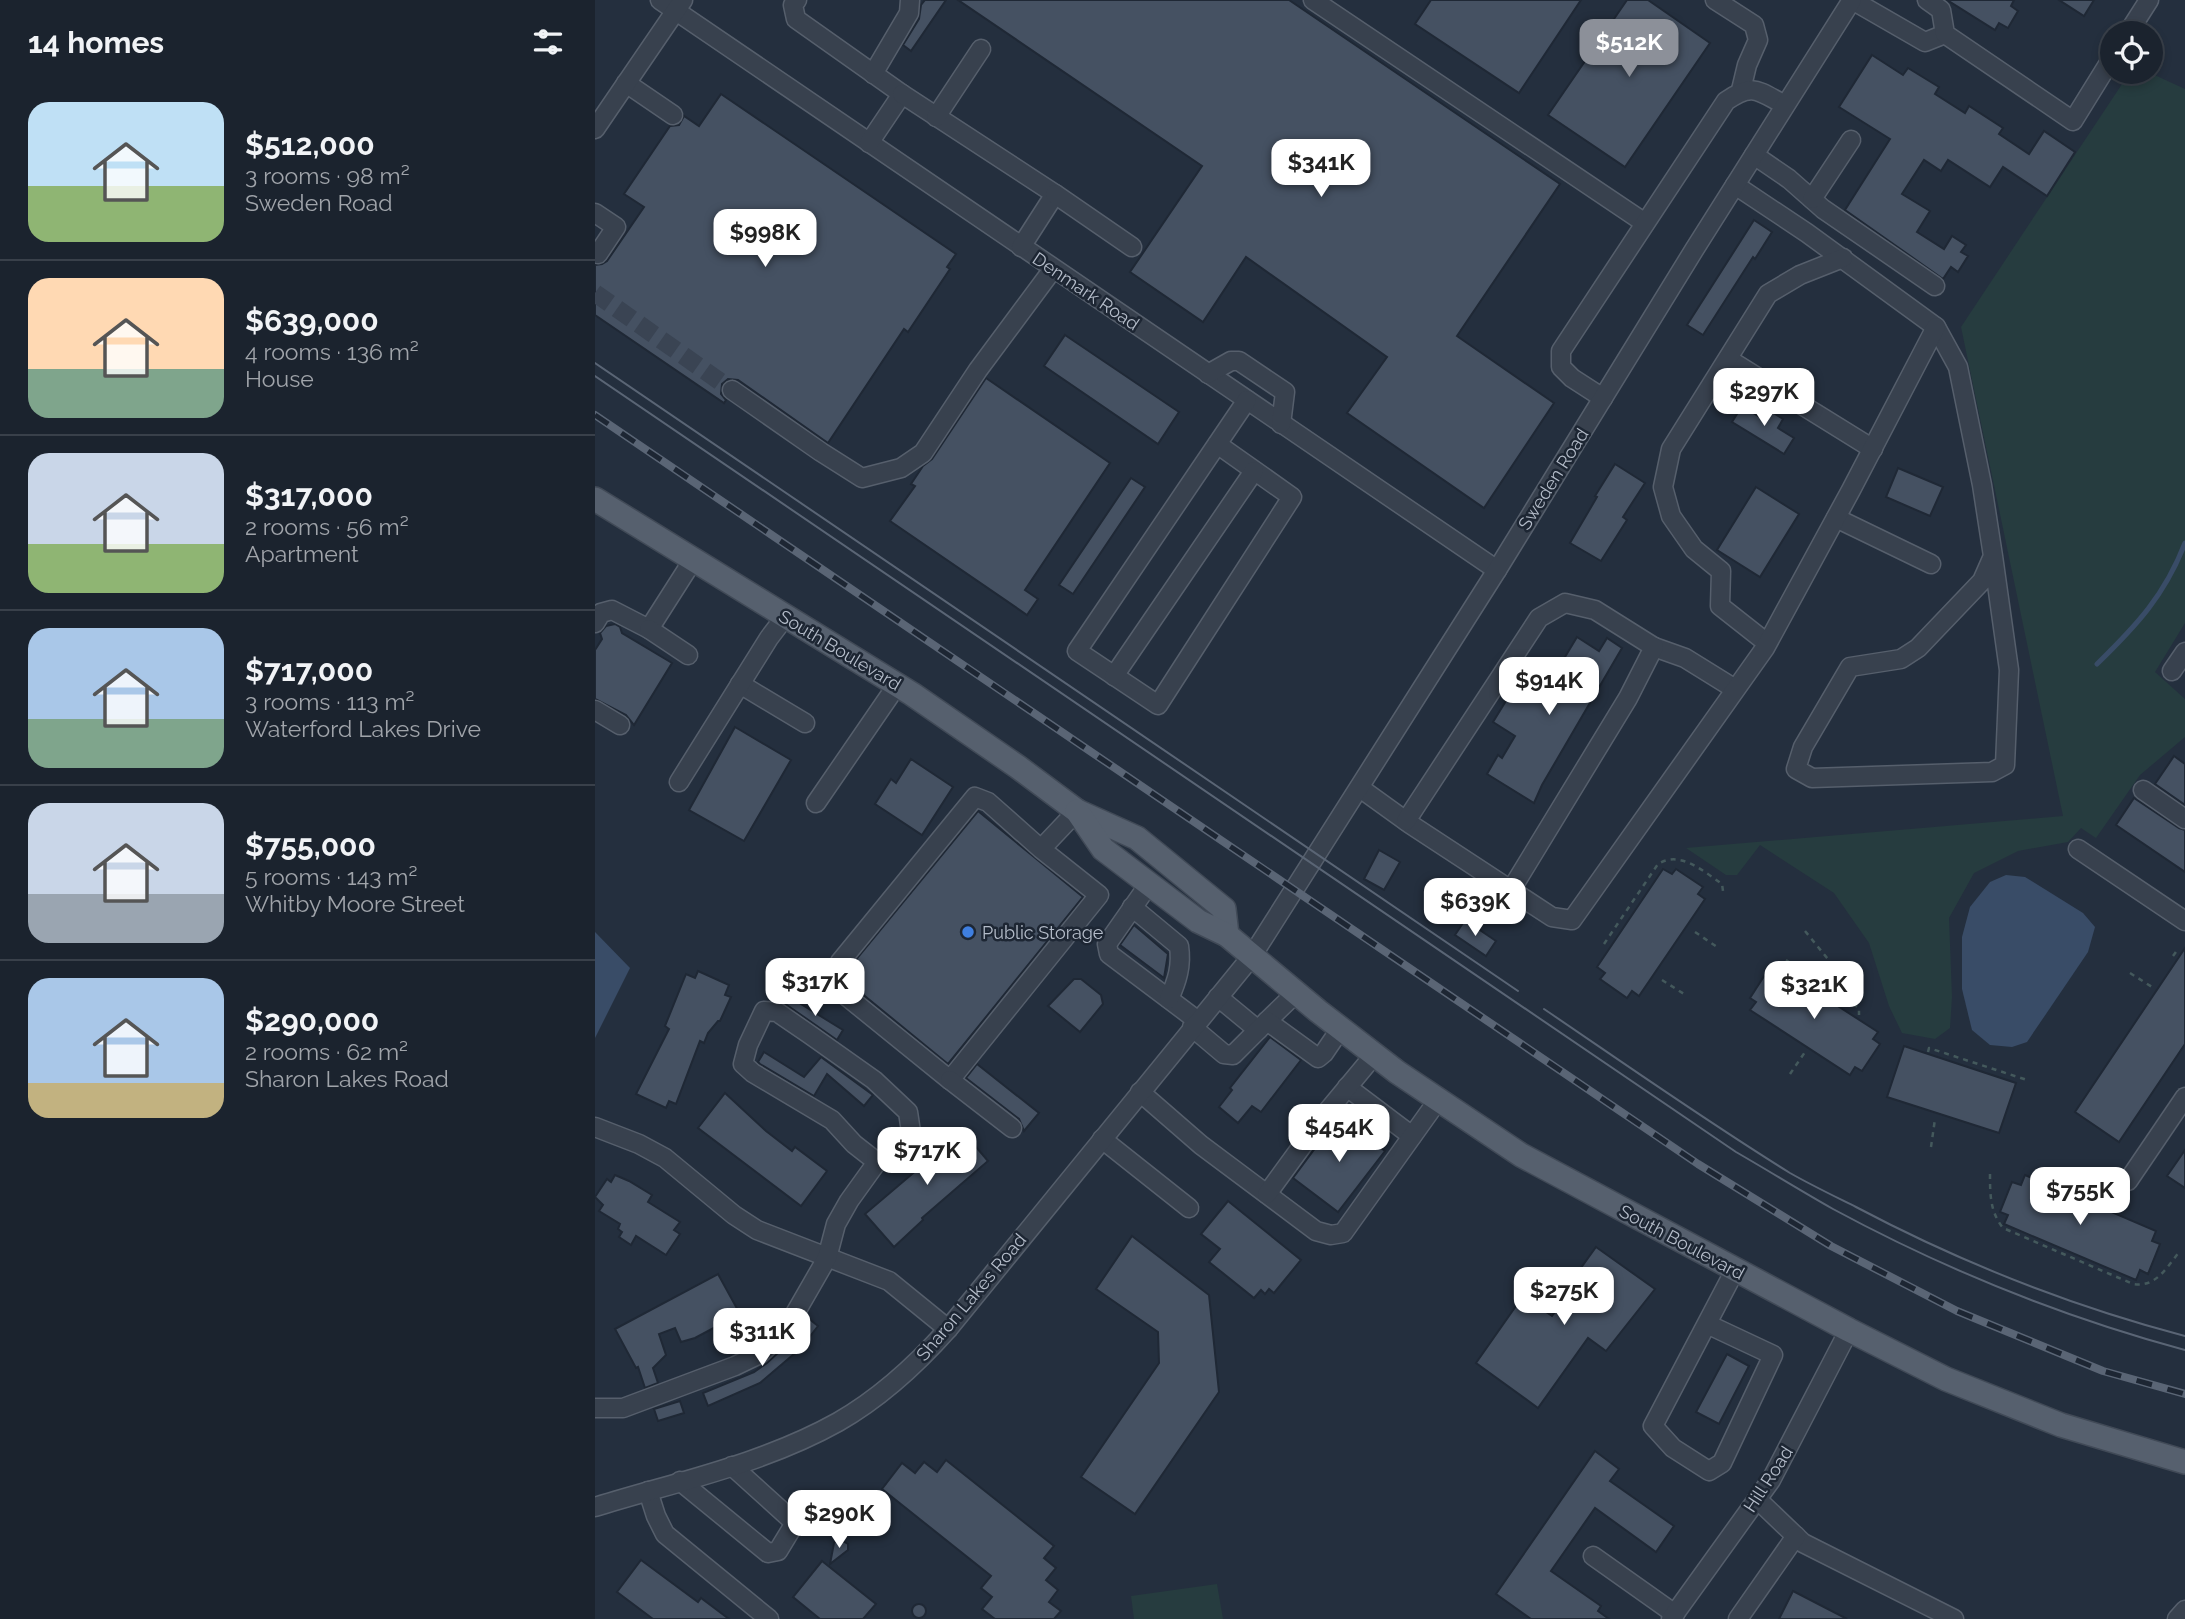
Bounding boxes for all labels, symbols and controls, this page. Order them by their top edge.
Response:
pin: $512K [1580,20,1678,79]
map controls [2100,21,2163,84]
button: locate [2100,21,2163,84]
icon: filters [529,23,567,61]
text: 14 homes [28,25,164,60]
text: $512K [1595,28,1663,55]
text: $512,000 [245,127,375,162]
icon: home [84,130,168,214]
pin: $341K [1272,140,1370,199]
text: $341K [1287,148,1355,175]
text: 3 rooms · 98 m² [245,162,410,189]
text: Sweden Road [245,189,393,216]
pin: $998K [716,210,814,269]
text: $998K [730,218,800,245]
street label: Denmark Road [1029,248,1143,334]
text: $639,000 [245,303,379,338]
icon: home [84,306,168,390]
text: 4 rooms · 136 m² [245,338,419,365]
text: House [245,365,314,392]
pin: $297K [1715,368,1813,428]
text: $297K [1729,377,1799,404]
street label: Sweden Road [1513,424,1593,534]
text: $317,000 [245,478,373,513]
icon: home [84,481,168,565]
text: 2 rooms · 56 m² [245,513,409,540]
text: Apartment [245,540,359,567]
street label: South Boulevard [775,605,905,695]
text: $717,000 [245,653,373,688]
icon: home [84,656,168,740]
pin: $914K [1500,658,1598,717]
text: $914K [1515,666,1583,693]
text: 3 rooms · 113 m² [245,688,414,715]
text: Waterford Lakes Drive [245,715,481,742]
text: $755,000 [245,828,376,863]
icon: home [84,831,168,915]
text: 5 rooms · 143 m² [245,863,417,890]
pin: $639K [1426,878,1524,938]
text: $639K [1440,887,1510,914]
text: Whitby Moore Street [245,890,465,917]
place label: Public Storage [982,922,1104,943]
marker: Public Storage [960,924,976,940]
pin: $317K [766,958,864,1018]
pin: $321K [1765,962,1863,1021]
text: $317K [782,967,848,994]
text: $321K [1780,970,1848,997]
text: $290,000 [245,1003,379,1038]
icon: home [84,1006,168,1090]
text: 2 rooms · 62 m² [245,1038,408,1065]
text: Sharon Lakes Road [245,1065,449,1092]
pin: $454K [1290,1104,1388,1164]
text: $454K [1305,1113,1373,1140]
pin: $717K [878,1128,976,1187]
text: $717K [893,1136,961,1163]
pin: $755K [2031,1168,2129,1227]
text: $755K [2046,1176,2114,1203]
street label: South Boulevard [1616,1200,1748,1284]
street label: Sharon Lakes Road [912,1229,1030,1365]
pin: $275K [1515,1268,1613,1327]
text: $275K [1530,1276,1598,1303]
pin: $311K [713,1308,811,1368]
text: $311K [729,1317,795,1344]
street label: Hill Road [1739,1442,1797,1516]
pin: $290K [790,1490,888,1550]
text: $290K [804,1499,874,1526]

